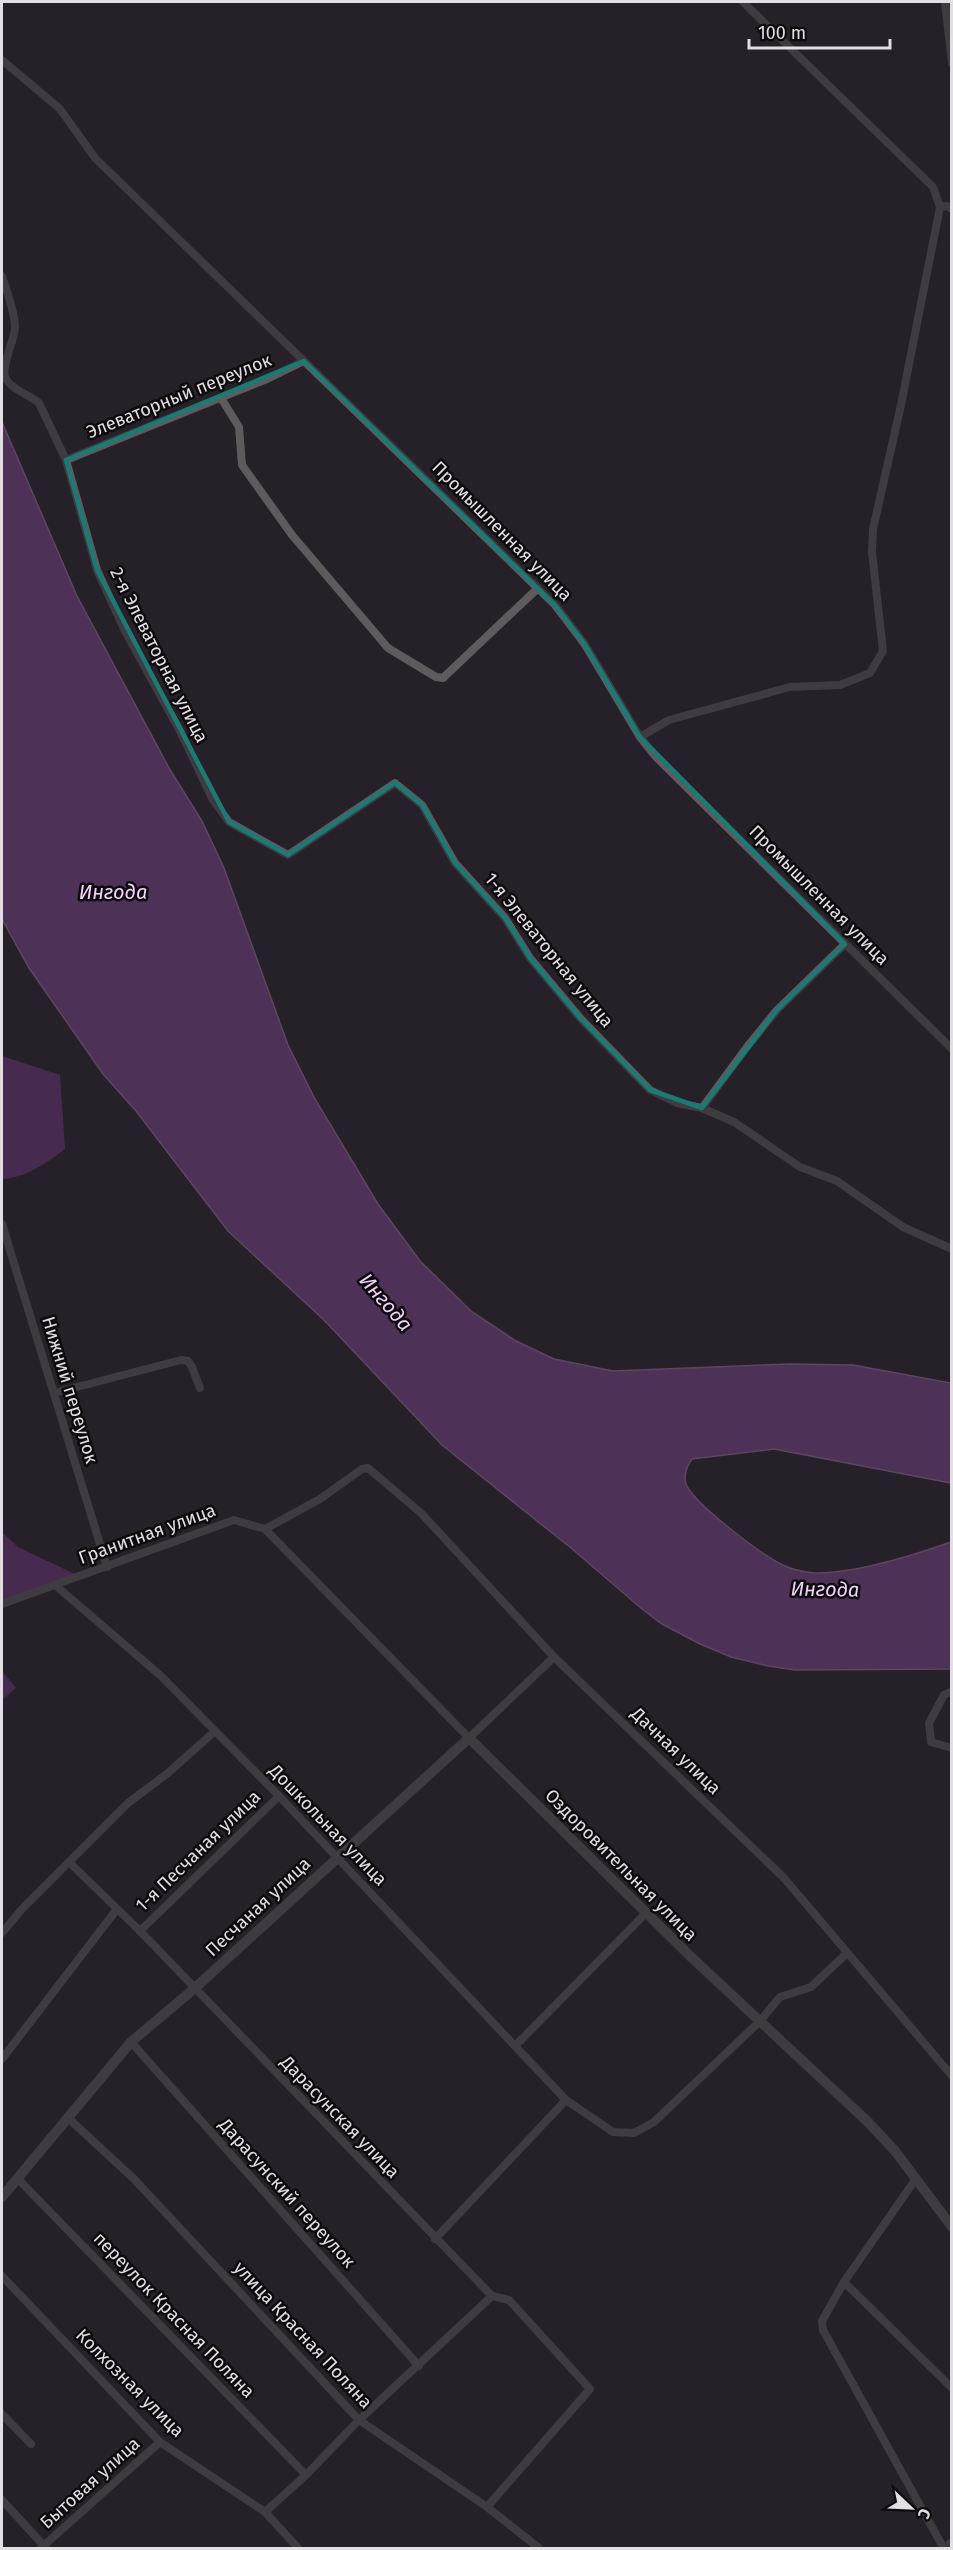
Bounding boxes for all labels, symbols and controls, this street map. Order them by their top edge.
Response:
scale bar [749,12,890,50]
text: 100 m [758,22,806,44]
street label: Элеваторный переулок [83,349,275,443]
street label: Промышленная улица [427,456,577,606]
street label: 2-я Элеваторная улица [105,564,213,746]
street label: Промышленная улица [744,820,894,970]
street label: 1-я Элеваторная улица [480,868,618,1032]
water label: Ингода [79,880,147,904]
water label: Ингода [354,1268,418,1336]
street label: Нижний переулок [37,1314,103,1467]
street label: Гранитная улица [75,1499,219,1569]
water label: Ингода [790,1576,860,1602]
street label: Дачная улица [626,1702,725,1799]
street label: Дошкольная улица [264,1759,392,1890]
street label: Оздоровительная улица [540,1784,702,1946]
street label: 1-я Песчаная улица [131,1786,265,1916]
street label: Песчаная улица [201,1853,315,1961]
street label: Дарасунская улица [275,2051,404,2183]
street label: Дарасунский переулок [213,2113,360,2273]
street label: переулок Красная Поляна [89,2227,259,2403]
street label: улица Красная Поляна [229,2257,377,2413]
street label: Колхозная улица [71,2324,189,2442]
street label: Бытовая улица [36,2433,144,2533]
north arrow [881,2478,941,2538]
text: С [913,2506,935,2522]

